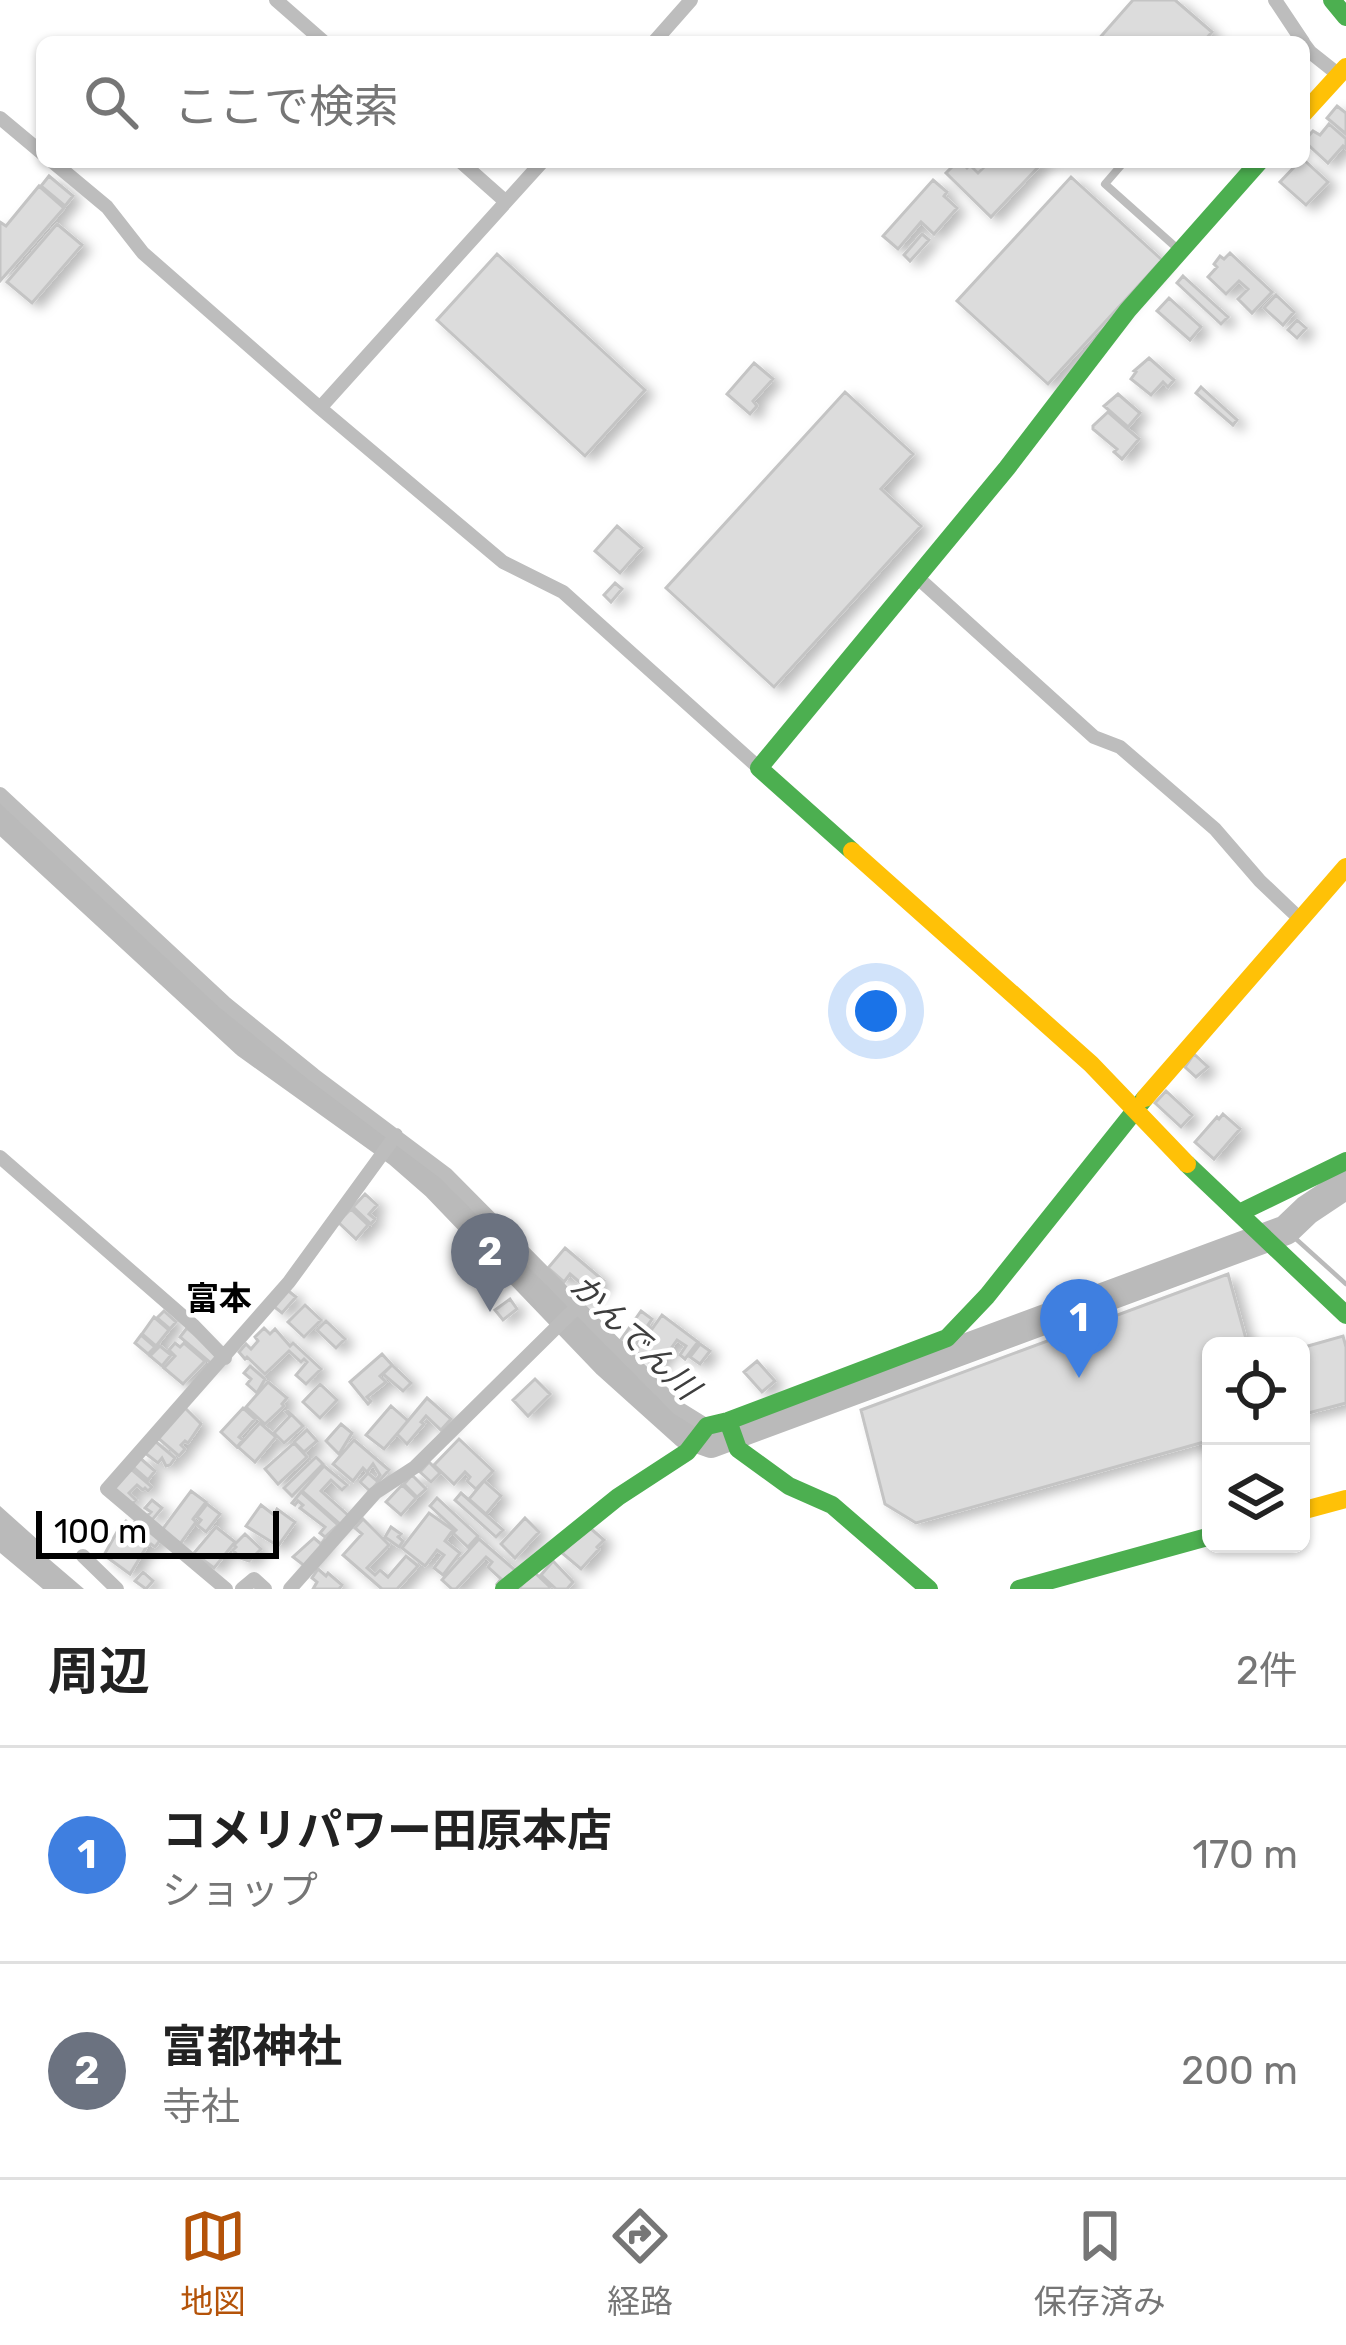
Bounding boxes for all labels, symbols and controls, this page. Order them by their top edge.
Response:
search box [36,36,1310,168]
icon: search [78,69,144,135]
text: ここで検索 [174,80,399,133]
your location [846,981,906,1041]
pin: 2 [451,1213,529,1312]
water label: かんでん川 [562,1266,709,1409]
district label: 富本 [186,1279,252,1318]
pin: 1 [1040,1279,1118,1378]
map controls [1202,1337,1310,1553]
button: locate [1202,1337,1310,1445]
button: layers [1202,1445,1310,1553]
scale bar [36,1505,279,1558]
text: 100 m [54,1512,147,1551]
text: 周辺 [48,1641,150,1702]
text: 2件 [1236,1648,1298,1694]
text: コメリパワー田原本店 [162,1804,612,1857]
text: 1 [77,1832,97,1878]
text: 170 m [1192,1832,1298,1878]
text: ショップ [162,1868,318,1914]
text: 富都神社 [162,2020,342,2073]
text: 2 [74,2048,100,2094]
text: 200 m [1181,2048,1298,2094]
text: 寺社 [162,2084,240,2130]
tab: 地図 [180,2203,246,2323]
tab: 経路 [607,2203,673,2323]
tab: 保存済み [1034,2203,1166,2323]

